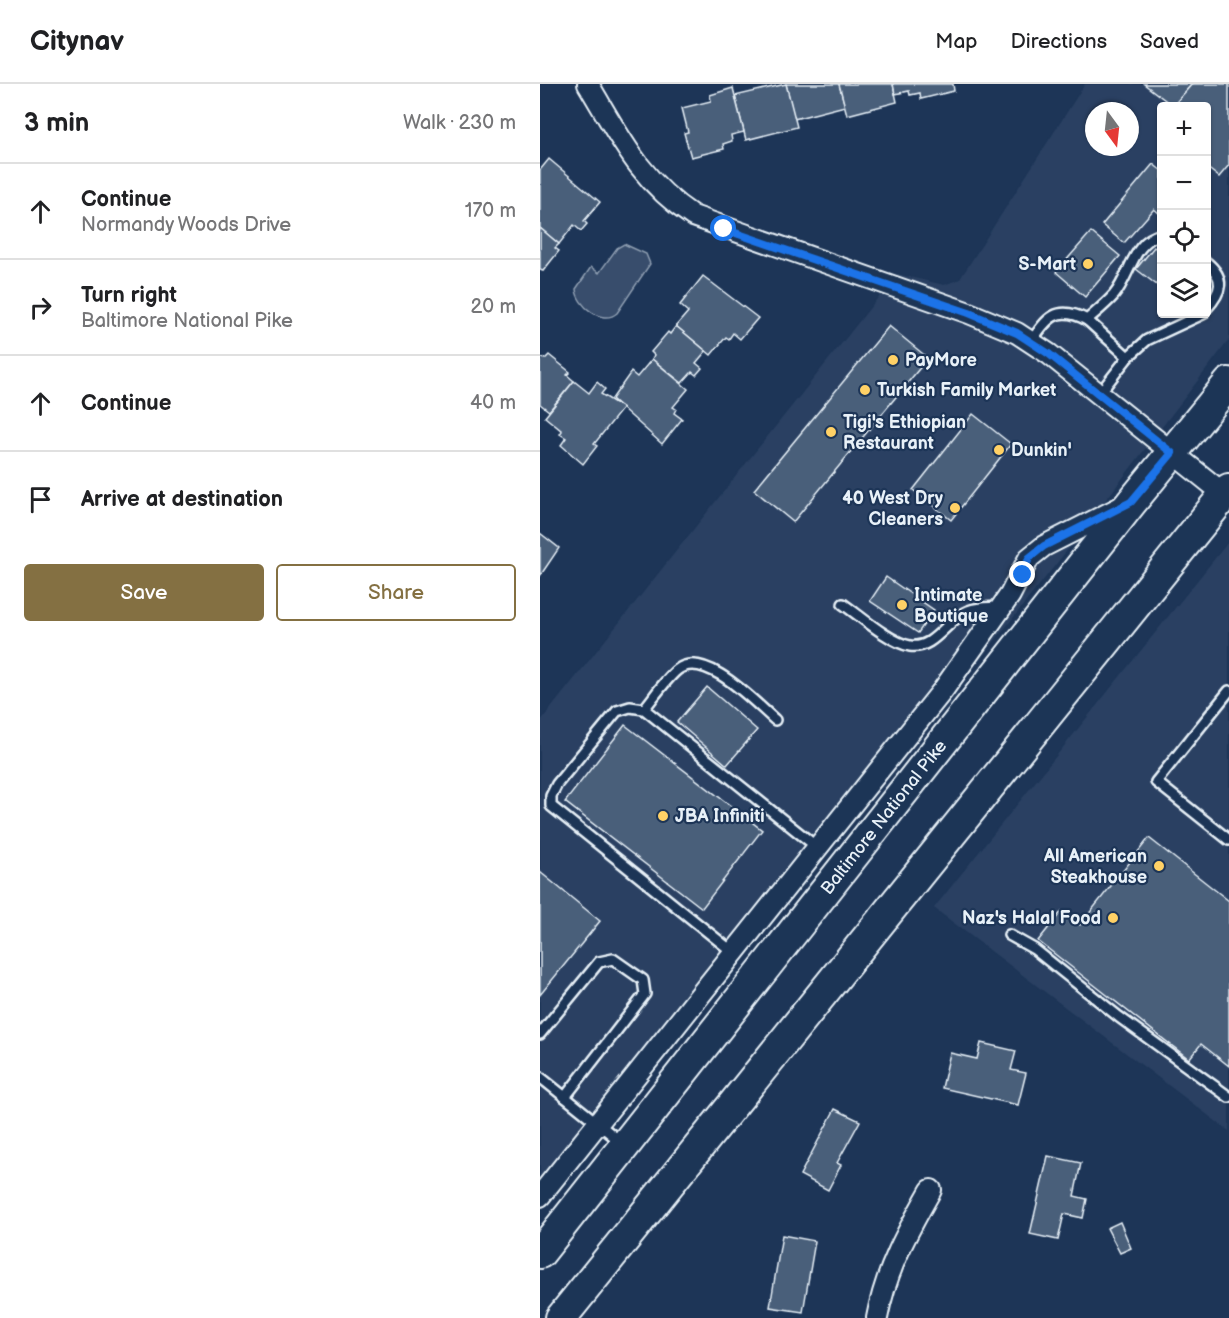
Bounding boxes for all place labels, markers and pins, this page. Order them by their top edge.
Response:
place label: S-Mart [1018,254,1076,275]
marker: S-Mart [1081,257,1095,271]
place label: PayMore [905,350,977,371]
marker: PayMore [886,353,900,367]
place label: Turkish Family Market [877,380,1056,401]
marker: Turkish Family Market [858,383,872,397]
place label: Tigi's Ethiopian Restaurant [843,412,966,454]
marker: Tigi's Ethiopian Restaurant [824,425,838,439]
place label: Dunkin' [1011,440,1072,461]
marker: Dunkin' [992,443,1006,457]
place label: 40 West Dry Cleaners [842,488,944,530]
marker: 40 West Dry Cleaners [948,501,962,515]
place label: Intimate Boutique [914,585,988,627]
marker: Intimate Boutique [895,598,909,612]
place label: JBA Infiniti [675,806,765,827]
marker: JBA Infiniti [656,809,670,823]
place label: All American Steakhouse [1043,846,1147,888]
marker: All American Steakhouse [1152,859,1166,873]
place label: Naz's Halal Food [962,908,1101,929]
marker: Naz's Halal Food [1106,911,1120,925]

